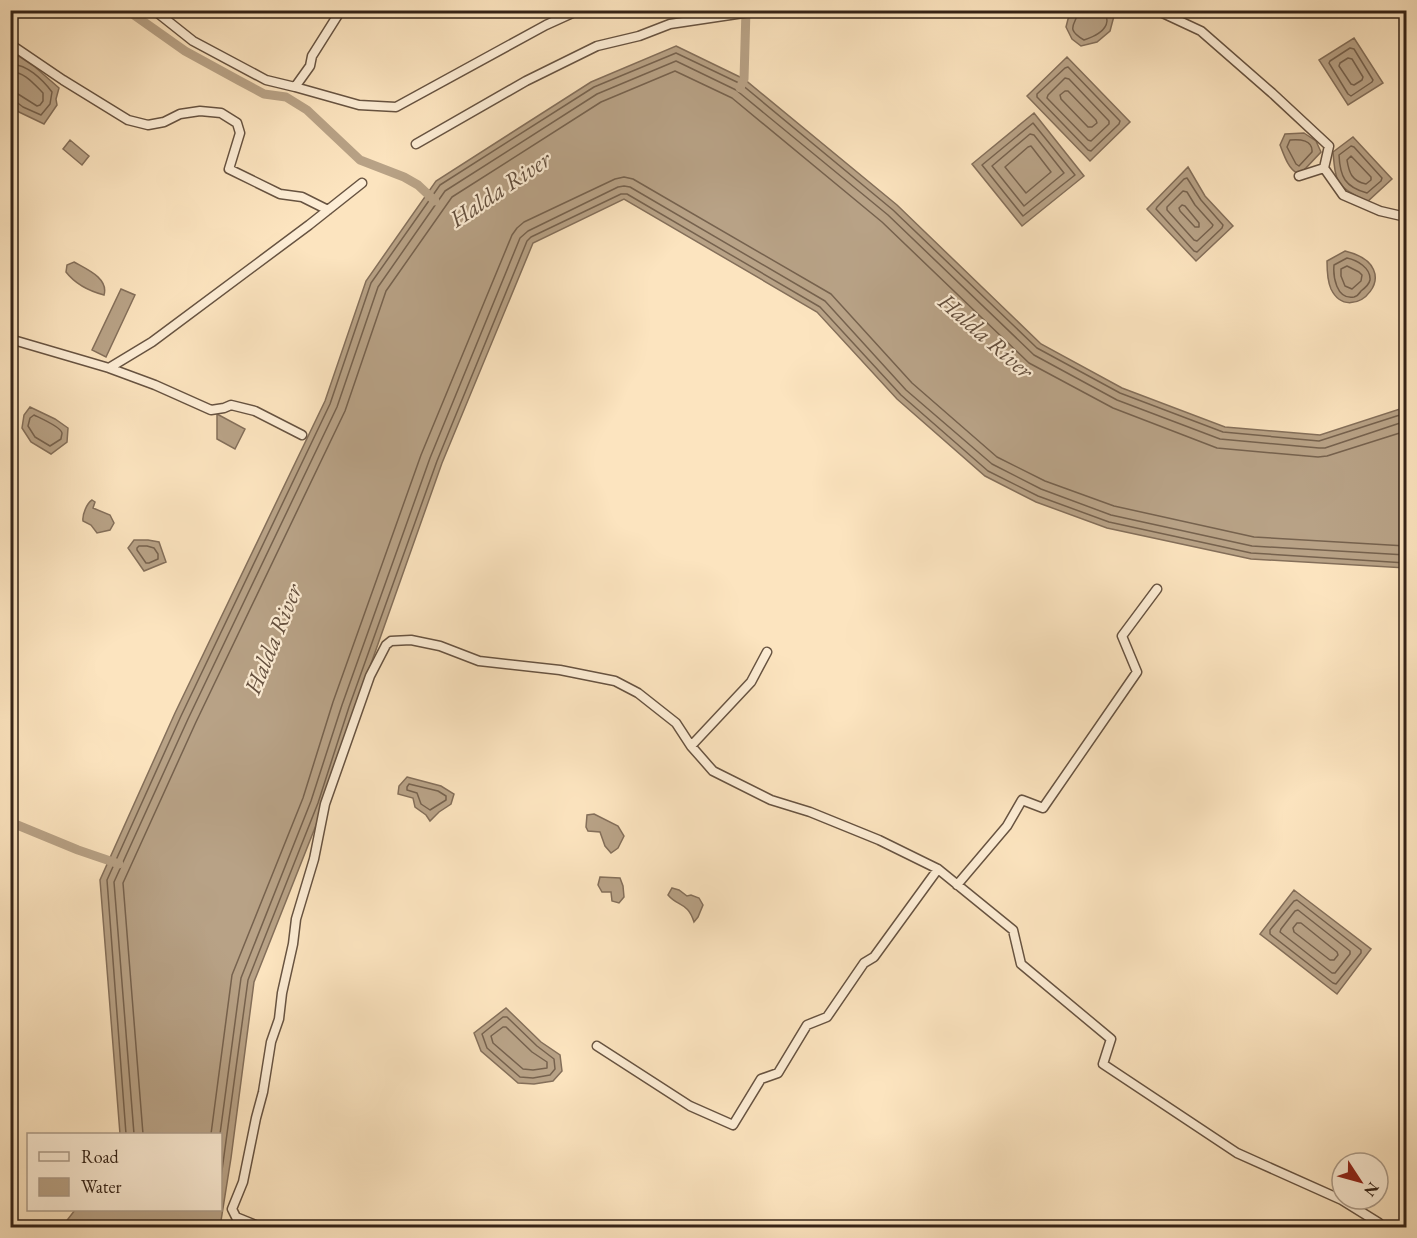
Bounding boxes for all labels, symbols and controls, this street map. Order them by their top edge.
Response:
water label: Halda River [442,142,558,234]
water label: Halda River [932,285,1042,387]
water label: Halda River [236,578,309,699]
legend [27,1133,222,1211]
text: Road [81,1145,120,1168]
north arrow [1330,1151,1390,1211]
text: Water [81,1175,122,1198]
text: N [1359,1178,1384,1201]

